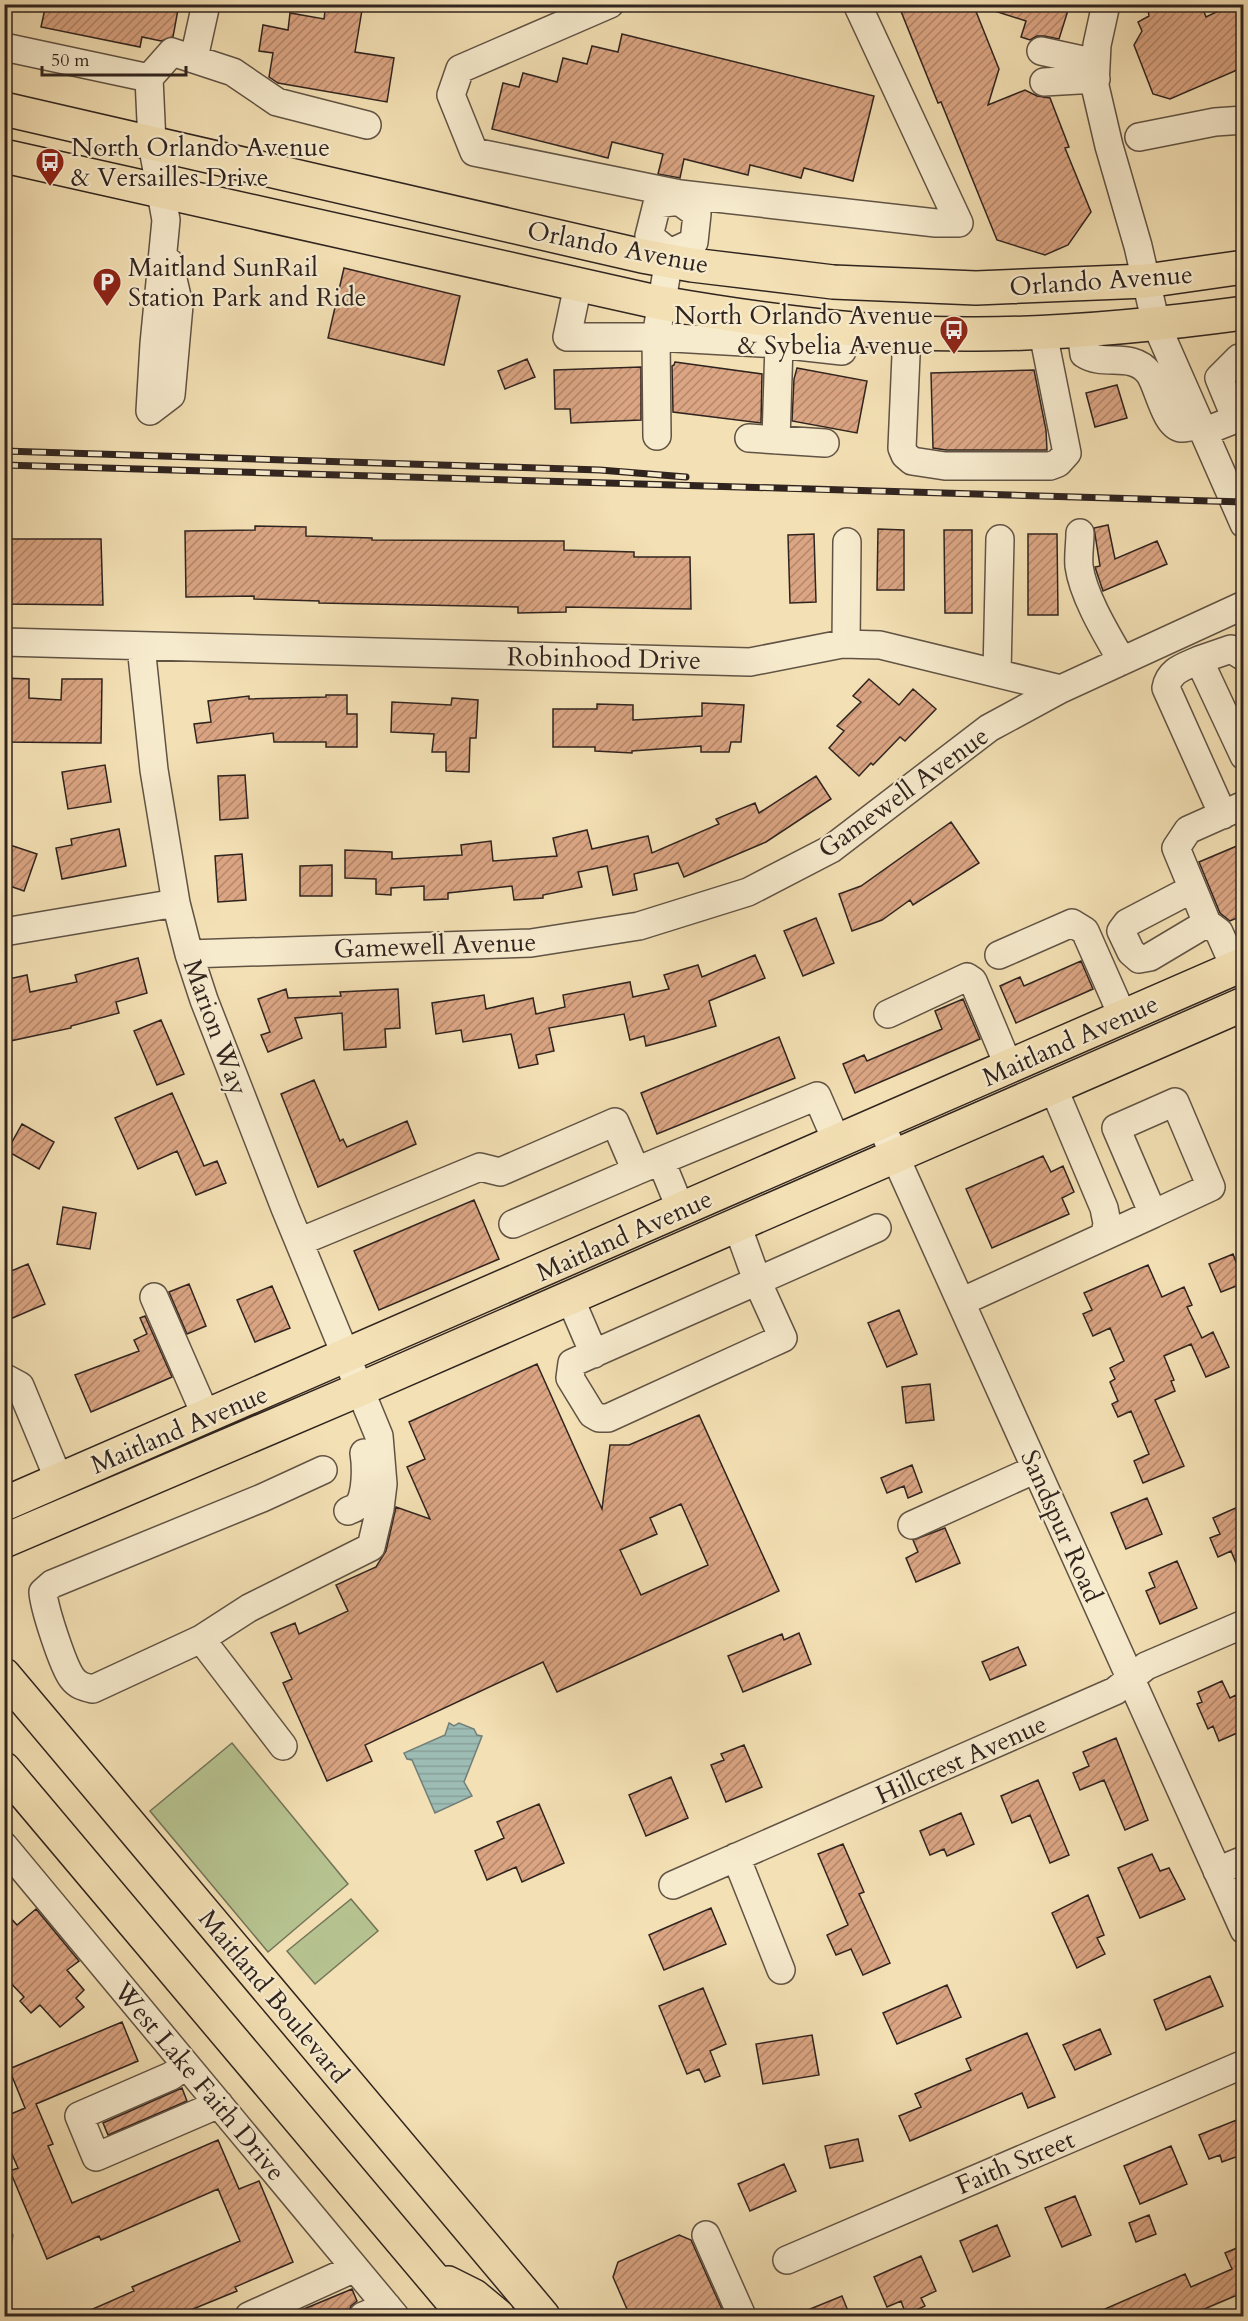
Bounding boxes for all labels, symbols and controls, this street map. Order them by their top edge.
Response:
scale bar [42,39,186,77]
text: 50 m [51,48,90,73]
place label: North Orlando Avenue & Versailles Drive [71,130,330,195]
bus stop icon: North Orlando Avenue & Versailles Drive [34,146,66,188]
street label: Orlando Avenue [524,213,711,282]
place label: Maitland SunRail Station Park and Ride [128,250,367,315]
street label: Orlando Avenue [1008,257,1194,304]
parking icon: Maitland SunRail Station Park and Ride [91,266,123,308]
place label: North Orlando Avenue & Sybelia Avenue [674,298,933,363]
bus stop icon: North Orlando Avenue & Sybelia Avenue [938,314,970,356]
street label: Robinhood Drive [507,639,701,678]
street label: Gamewell Avenue [811,719,996,866]
street label: Gamewell Avenue [333,924,537,967]
street label: Marion Way [175,954,256,1100]
street label: Maitland Avenue [977,986,1164,1095]
street label: Maitland Avenue [531,1181,718,1290]
street label: Maitland Avenue [85,1376,273,1482]
street label: Sandspur Road [1012,1444,1111,1608]
street label: Hillcrest Avenue [870,1706,1052,1813]
street label: Maitland Boulevard [191,1902,357,2091]
street label: West Lake Faith Drive [105,1974,293,2188]
street label: Faith Street [951,2122,1080,2203]

